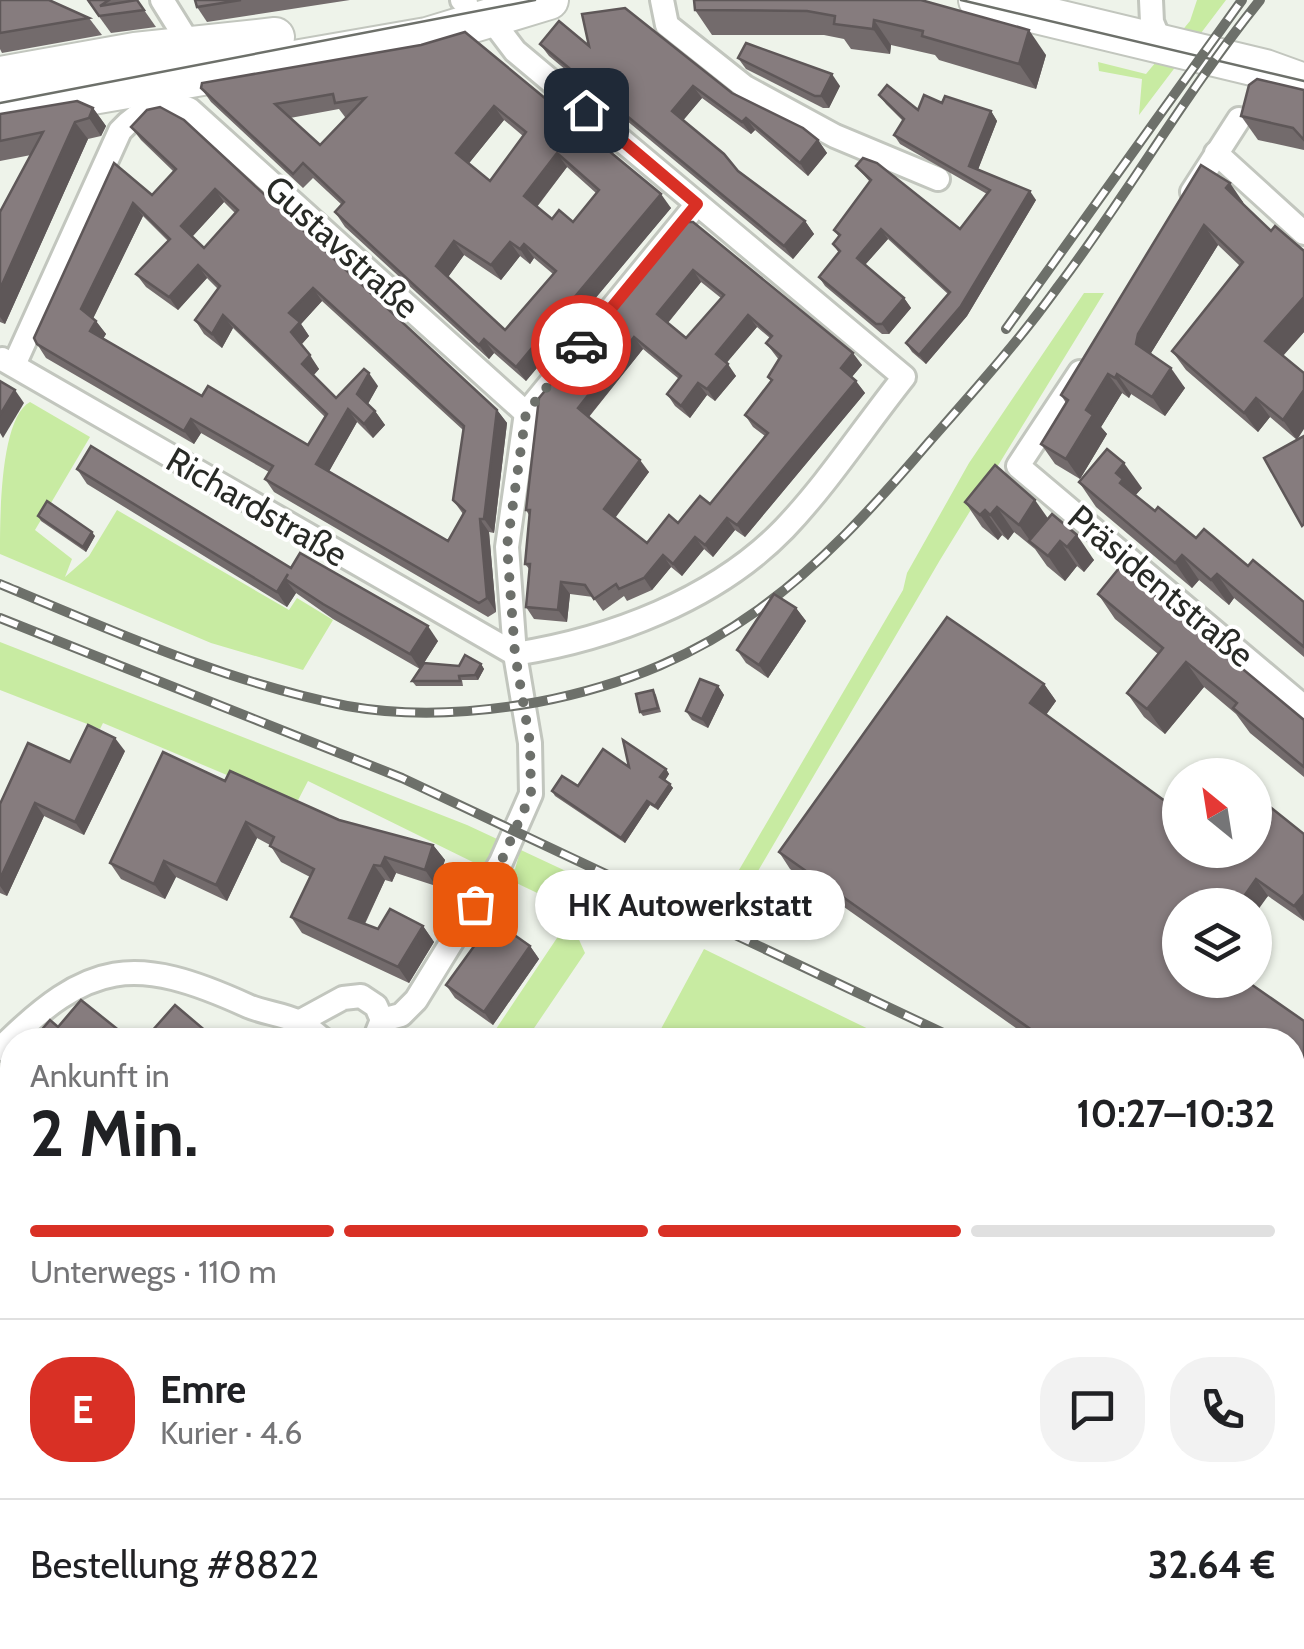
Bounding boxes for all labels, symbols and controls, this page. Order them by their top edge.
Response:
pin [544,68,629,153]
icon: home [559,83,614,138]
street label: Gustavstraße [256,166,428,327]
courier [531,295,631,395]
icon: car [554,318,609,373]
street label: Richardstraße [159,437,355,576]
street label: Präsidentstraße [1060,495,1263,676]
north arrow [1162,758,1272,868]
map controls [1162,758,1272,998]
pin [433,862,518,947]
callout: HK Autowerkstatt [535,869,845,939]
icon: bag [448,877,503,932]
text: HK Autowerkstatt [568,885,812,924]
button: layers [1162,888,1272,998]
text: Ankunft in [30,1056,170,1095]
text: 10:27–10:32 [1076,1090,1275,1137]
text: 2 Min. [30,1093,198,1172]
text: Unterwegs · 110 m [30,1252,277,1291]
button: chat [1040,1357,1145,1462]
button: phone [1170,1357,1275,1462]
text: Emre [160,1366,246,1413]
text: E [72,1386,93,1433]
text: Kurier · 4.6 [160,1413,302,1452]
text: Bestellung #8822 [30,1541,319,1588]
text: 32.64 € [1148,1541,1275,1588]

